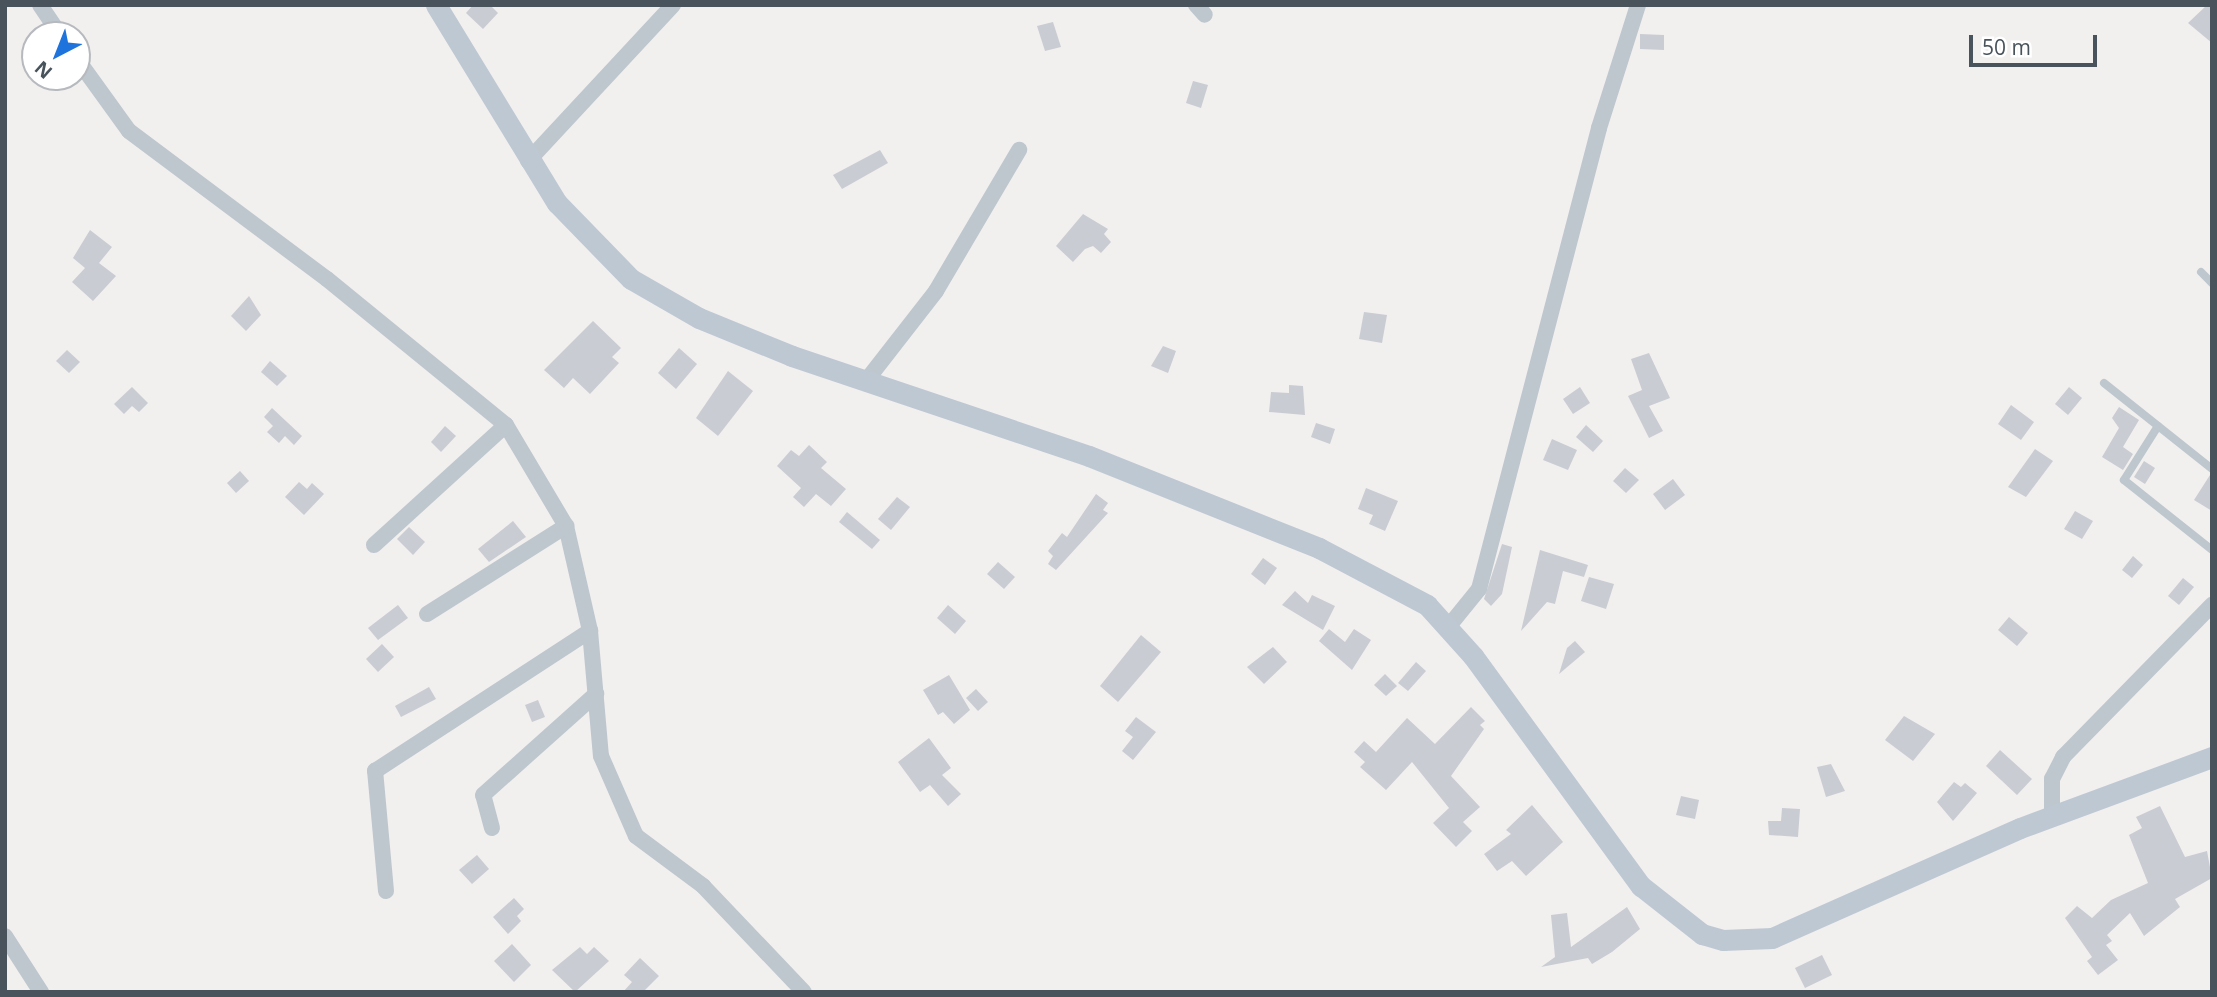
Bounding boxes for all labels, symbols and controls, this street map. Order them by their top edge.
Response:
north arrow [21,21,91,91]
scale bar [1972,21,2100,65]
text: 50 m [1982,33,2031,61]
text: N [29,55,58,85]

